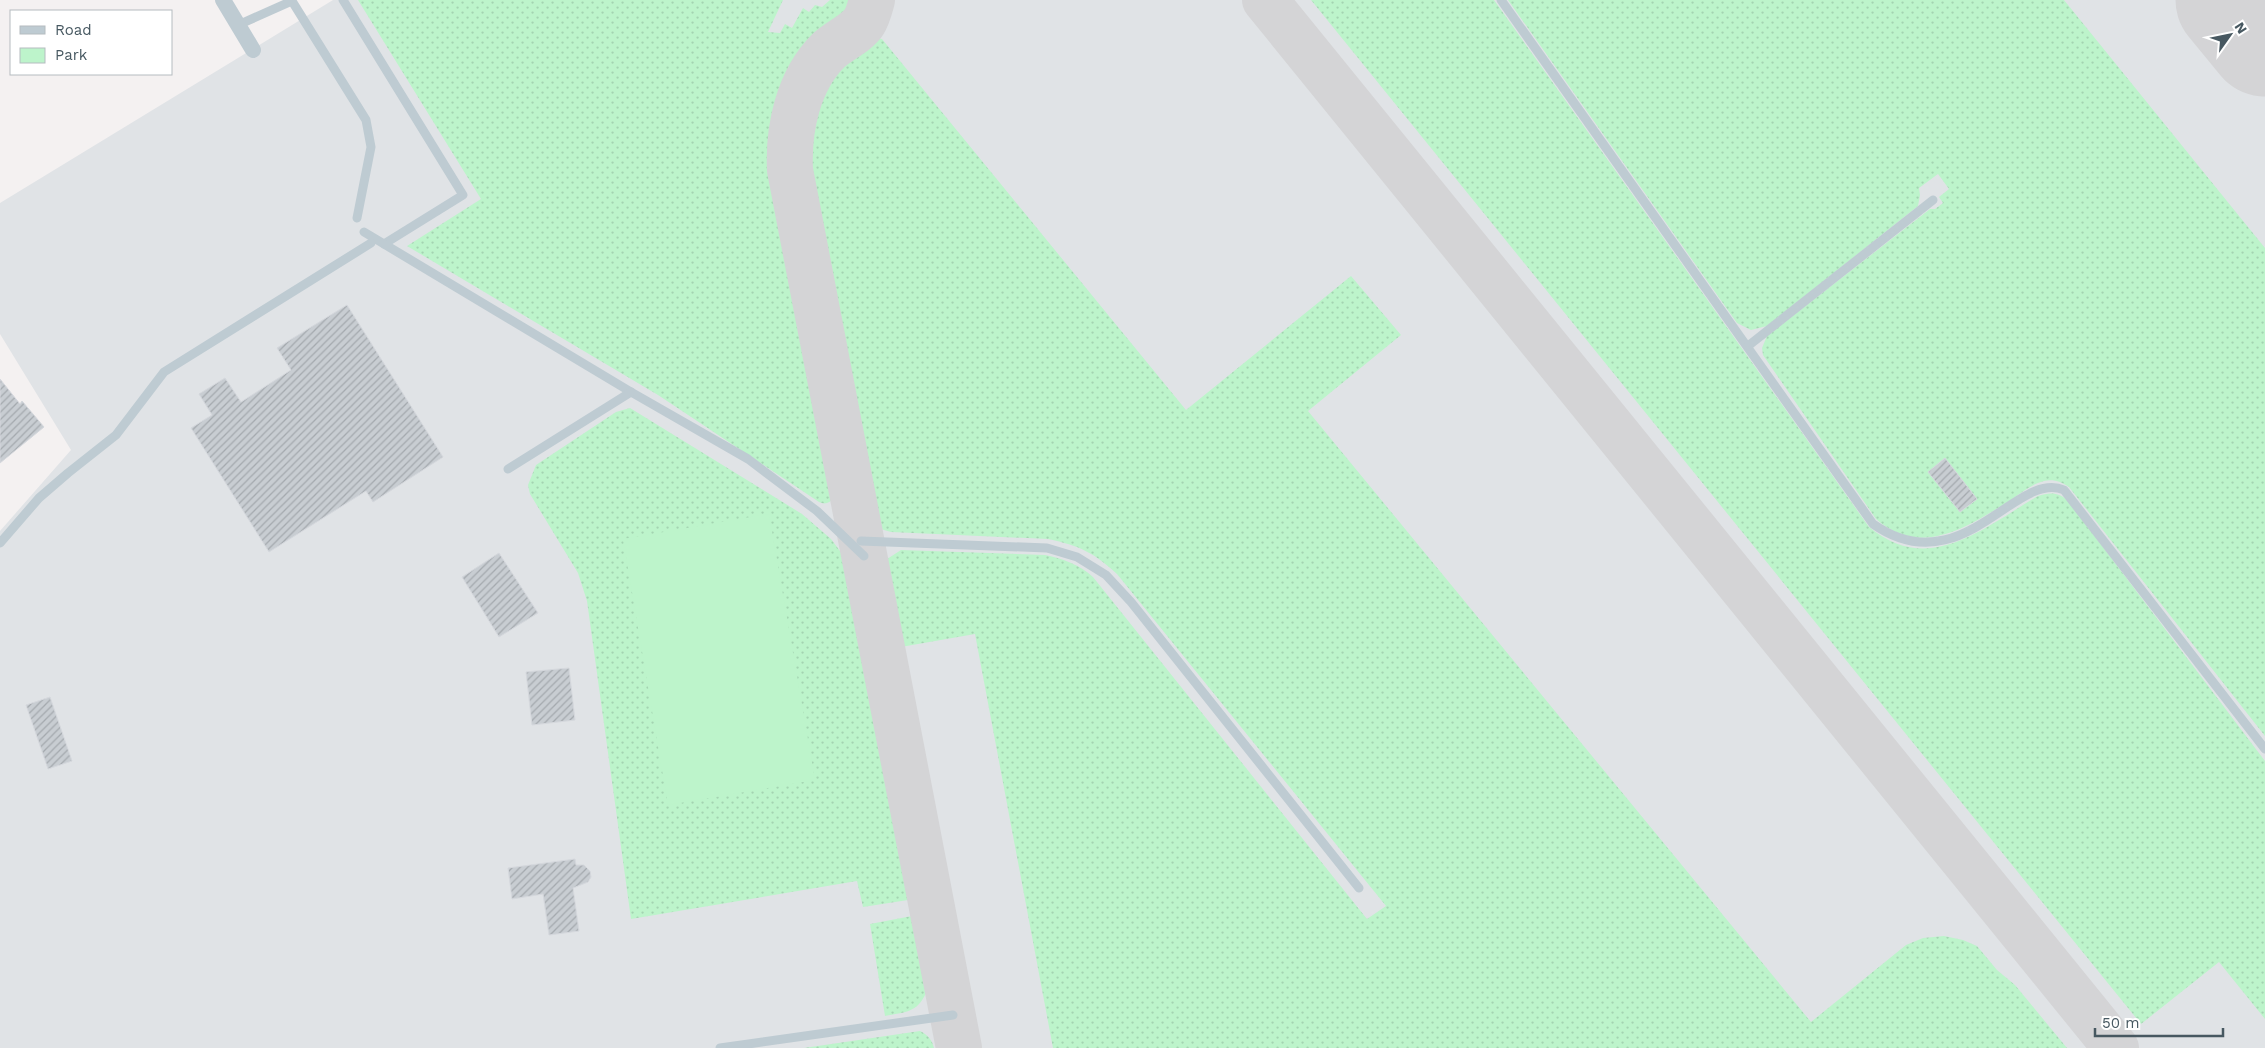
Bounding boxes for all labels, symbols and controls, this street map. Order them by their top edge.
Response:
legend [10,10,172,75]
north arrow [2205,10,2255,60]
text: N [2231,19,2250,37]
text: Road [55,21,92,39]
text: Park [55,46,88,64]
scale bar [2095,1006,2222,1038]
text: 50 m [2102,1014,2139,1032]

